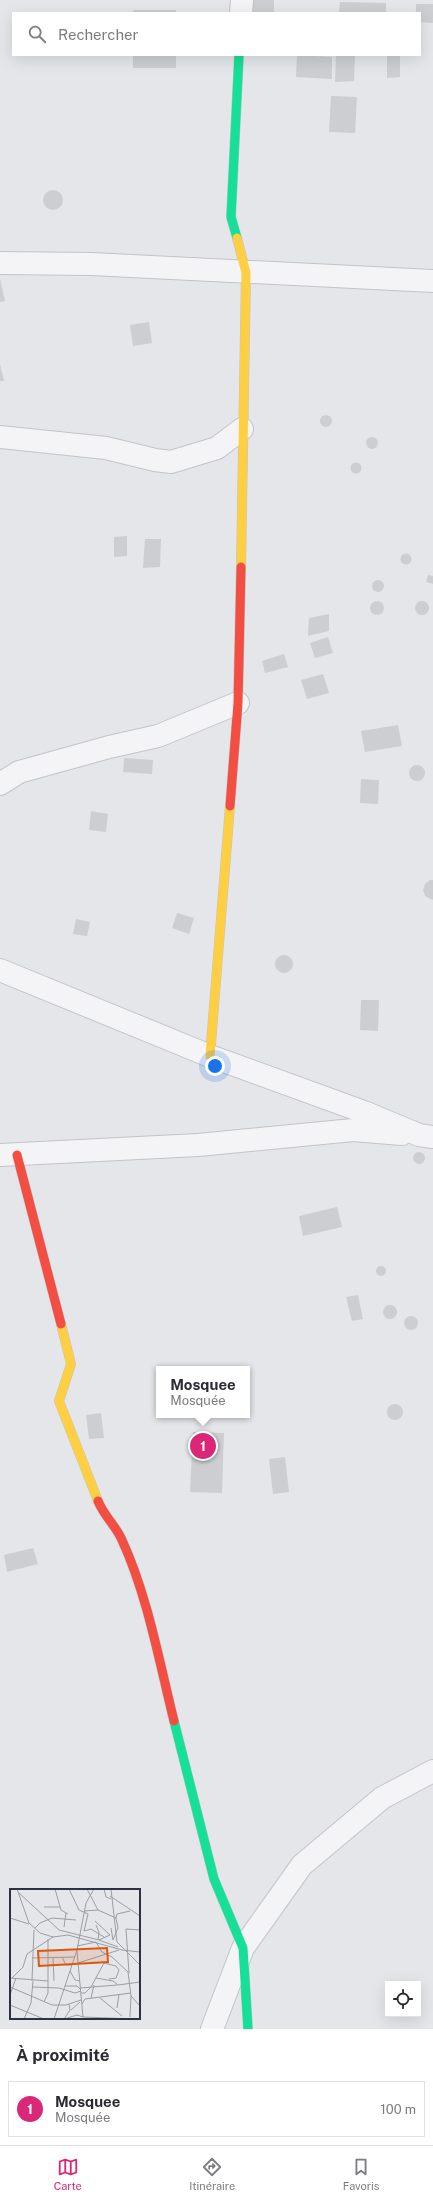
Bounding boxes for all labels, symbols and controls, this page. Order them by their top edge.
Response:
search box [12,12,421,56]
icon: search [26,23,48,45]
text: Rechercher [58,26,138,43]
your location [205,1056,225,1076]
popup [156,1366,250,1418]
text: Mosquee [170,1376,236,1393]
text: Mosquée [170,1393,226,1408]
pin: 1 [190,1431,216,1461]
inset map [10,1889,140,2019]
map controls [385,1981,421,2017]
button: locate [385,1981,421,2017]
text: À proximité [16,2045,110,2065]
text: Mosquee [55,2093,120,2110]
text: 1 [27,2102,33,2117]
text: 100 m [380,2102,416,2117]
text: Mosquée [55,2110,110,2125]
tab: Carte [54,2156,82,2192]
tab: Itinéraire [189,2156,235,2192]
tab: Favoris [343,2156,379,2192]

